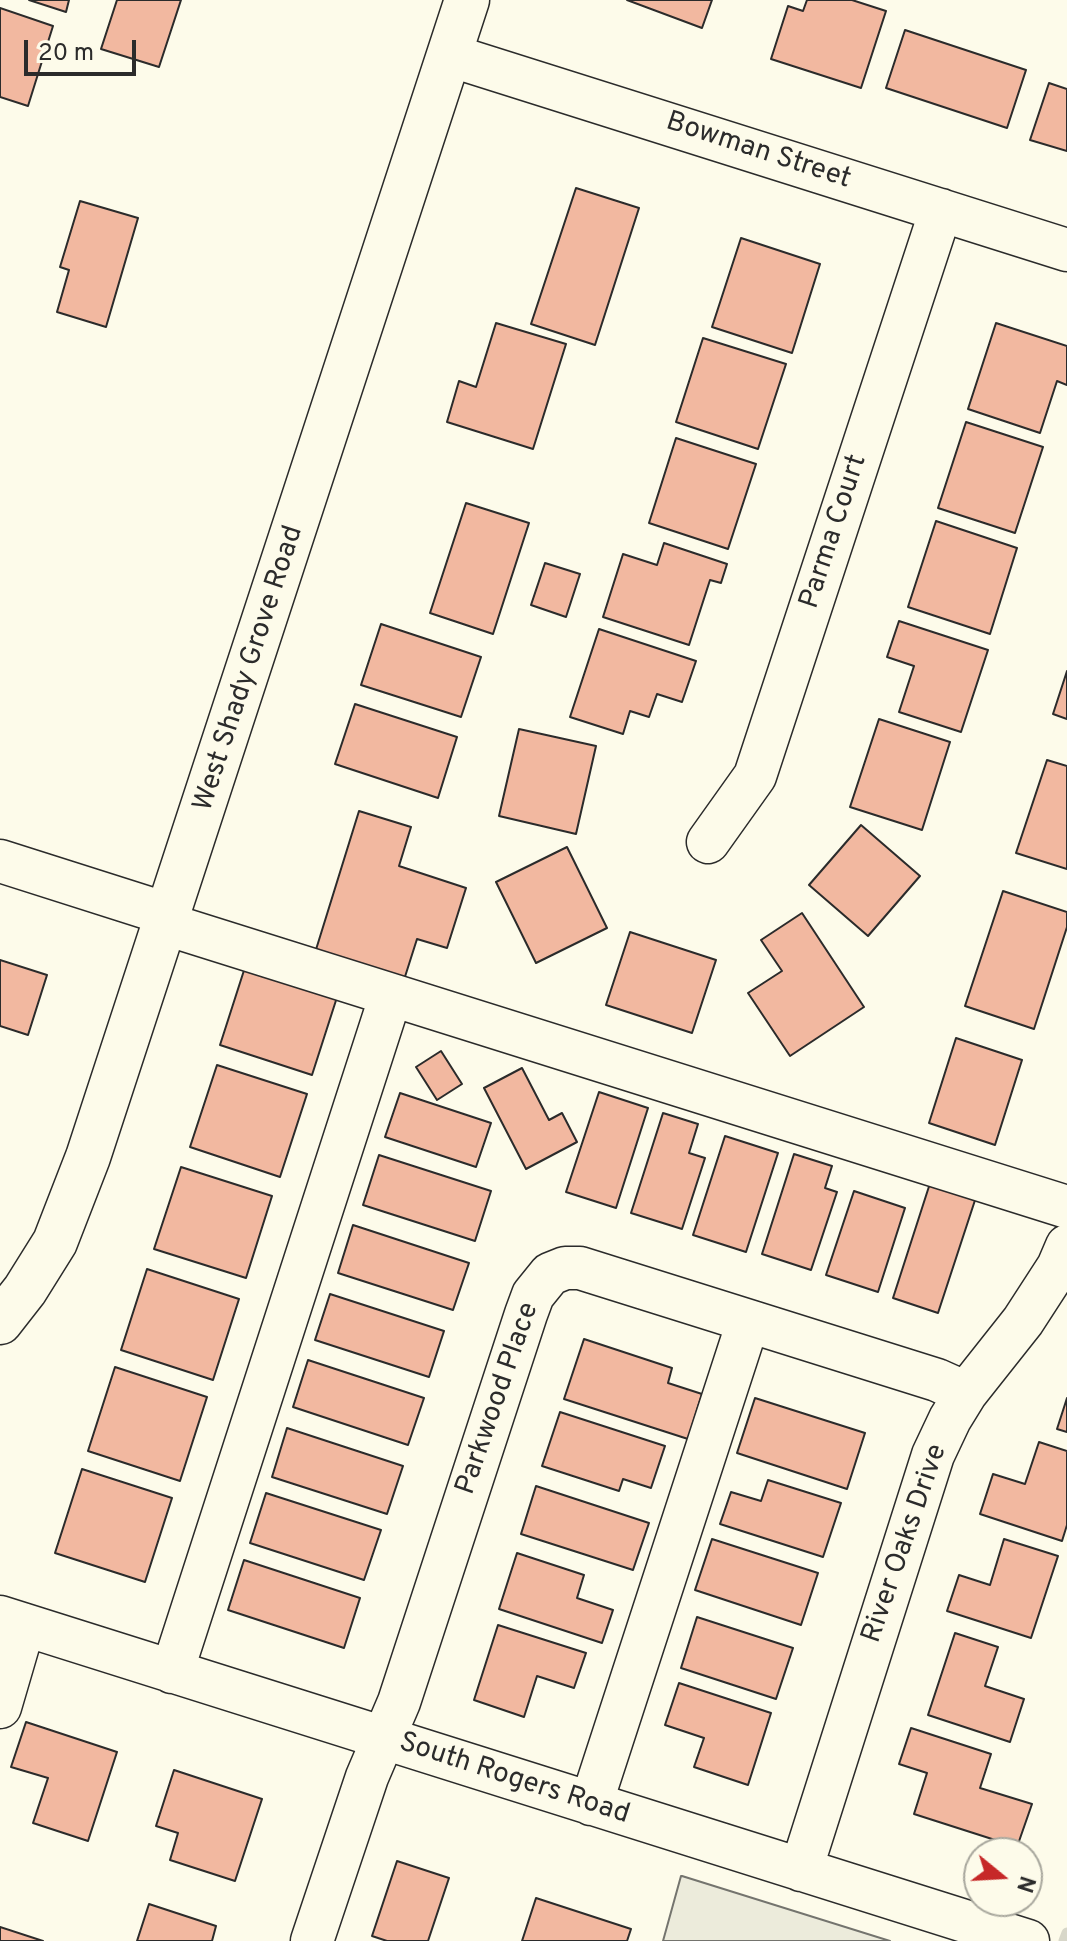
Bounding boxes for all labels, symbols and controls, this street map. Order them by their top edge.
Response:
scale bar [28,24,140,74]
text: 20 m [38,39,94,69]
street label: Bowman Street [661,106,855,198]
street label: Parma Court [794,451,876,613]
street label: West Shady Grove Road [188,522,312,816]
street label: Parkwood Place [450,1299,548,1499]
street label: River Oaks Drive [856,1440,956,1648]
street label: South Rogers Road [395,1727,633,1833]
north arrow [963,1837,1043,1917]
text: N [1009,1872,1040,1896]

